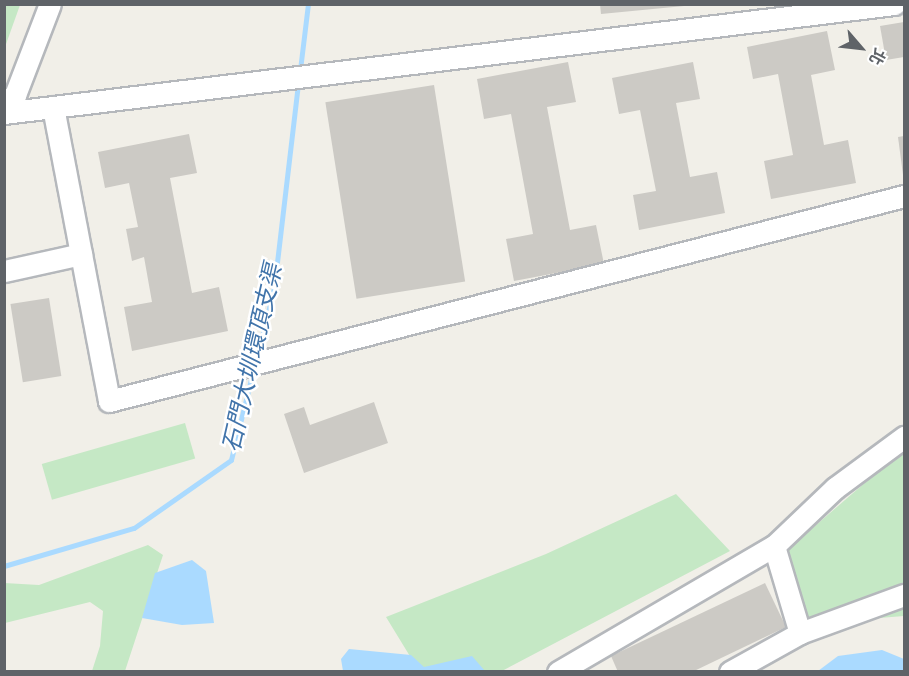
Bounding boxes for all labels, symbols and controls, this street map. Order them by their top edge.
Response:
north arrow [831,18,891,78]
text: 北 [865,45,889,68]
water label: 石門大圳環頂支渠 [217,261,289,455]

